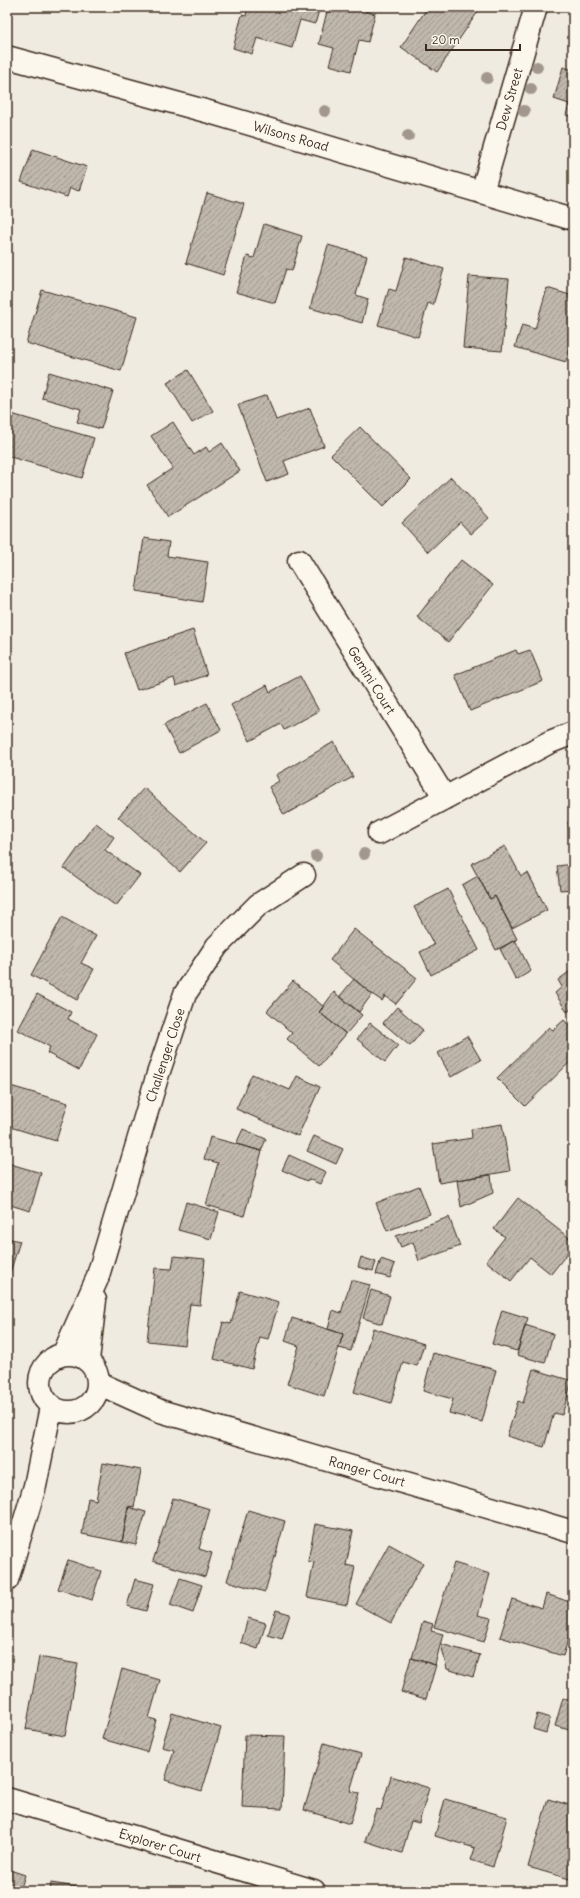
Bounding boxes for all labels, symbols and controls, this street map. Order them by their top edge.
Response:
scale bar [426,26,520,52]
text: 20 m [432,32,460,47]
street label: Dew Street [492,65,527,132]
street label: Wilsons Road [251,118,331,155]
street label: Gemini Court [344,643,400,718]
street label: Challenger Close [142,1006,189,1104]
street label: Ranger Court [327,1452,408,1491]
street label: Explorer Court [117,1825,204,1866]

